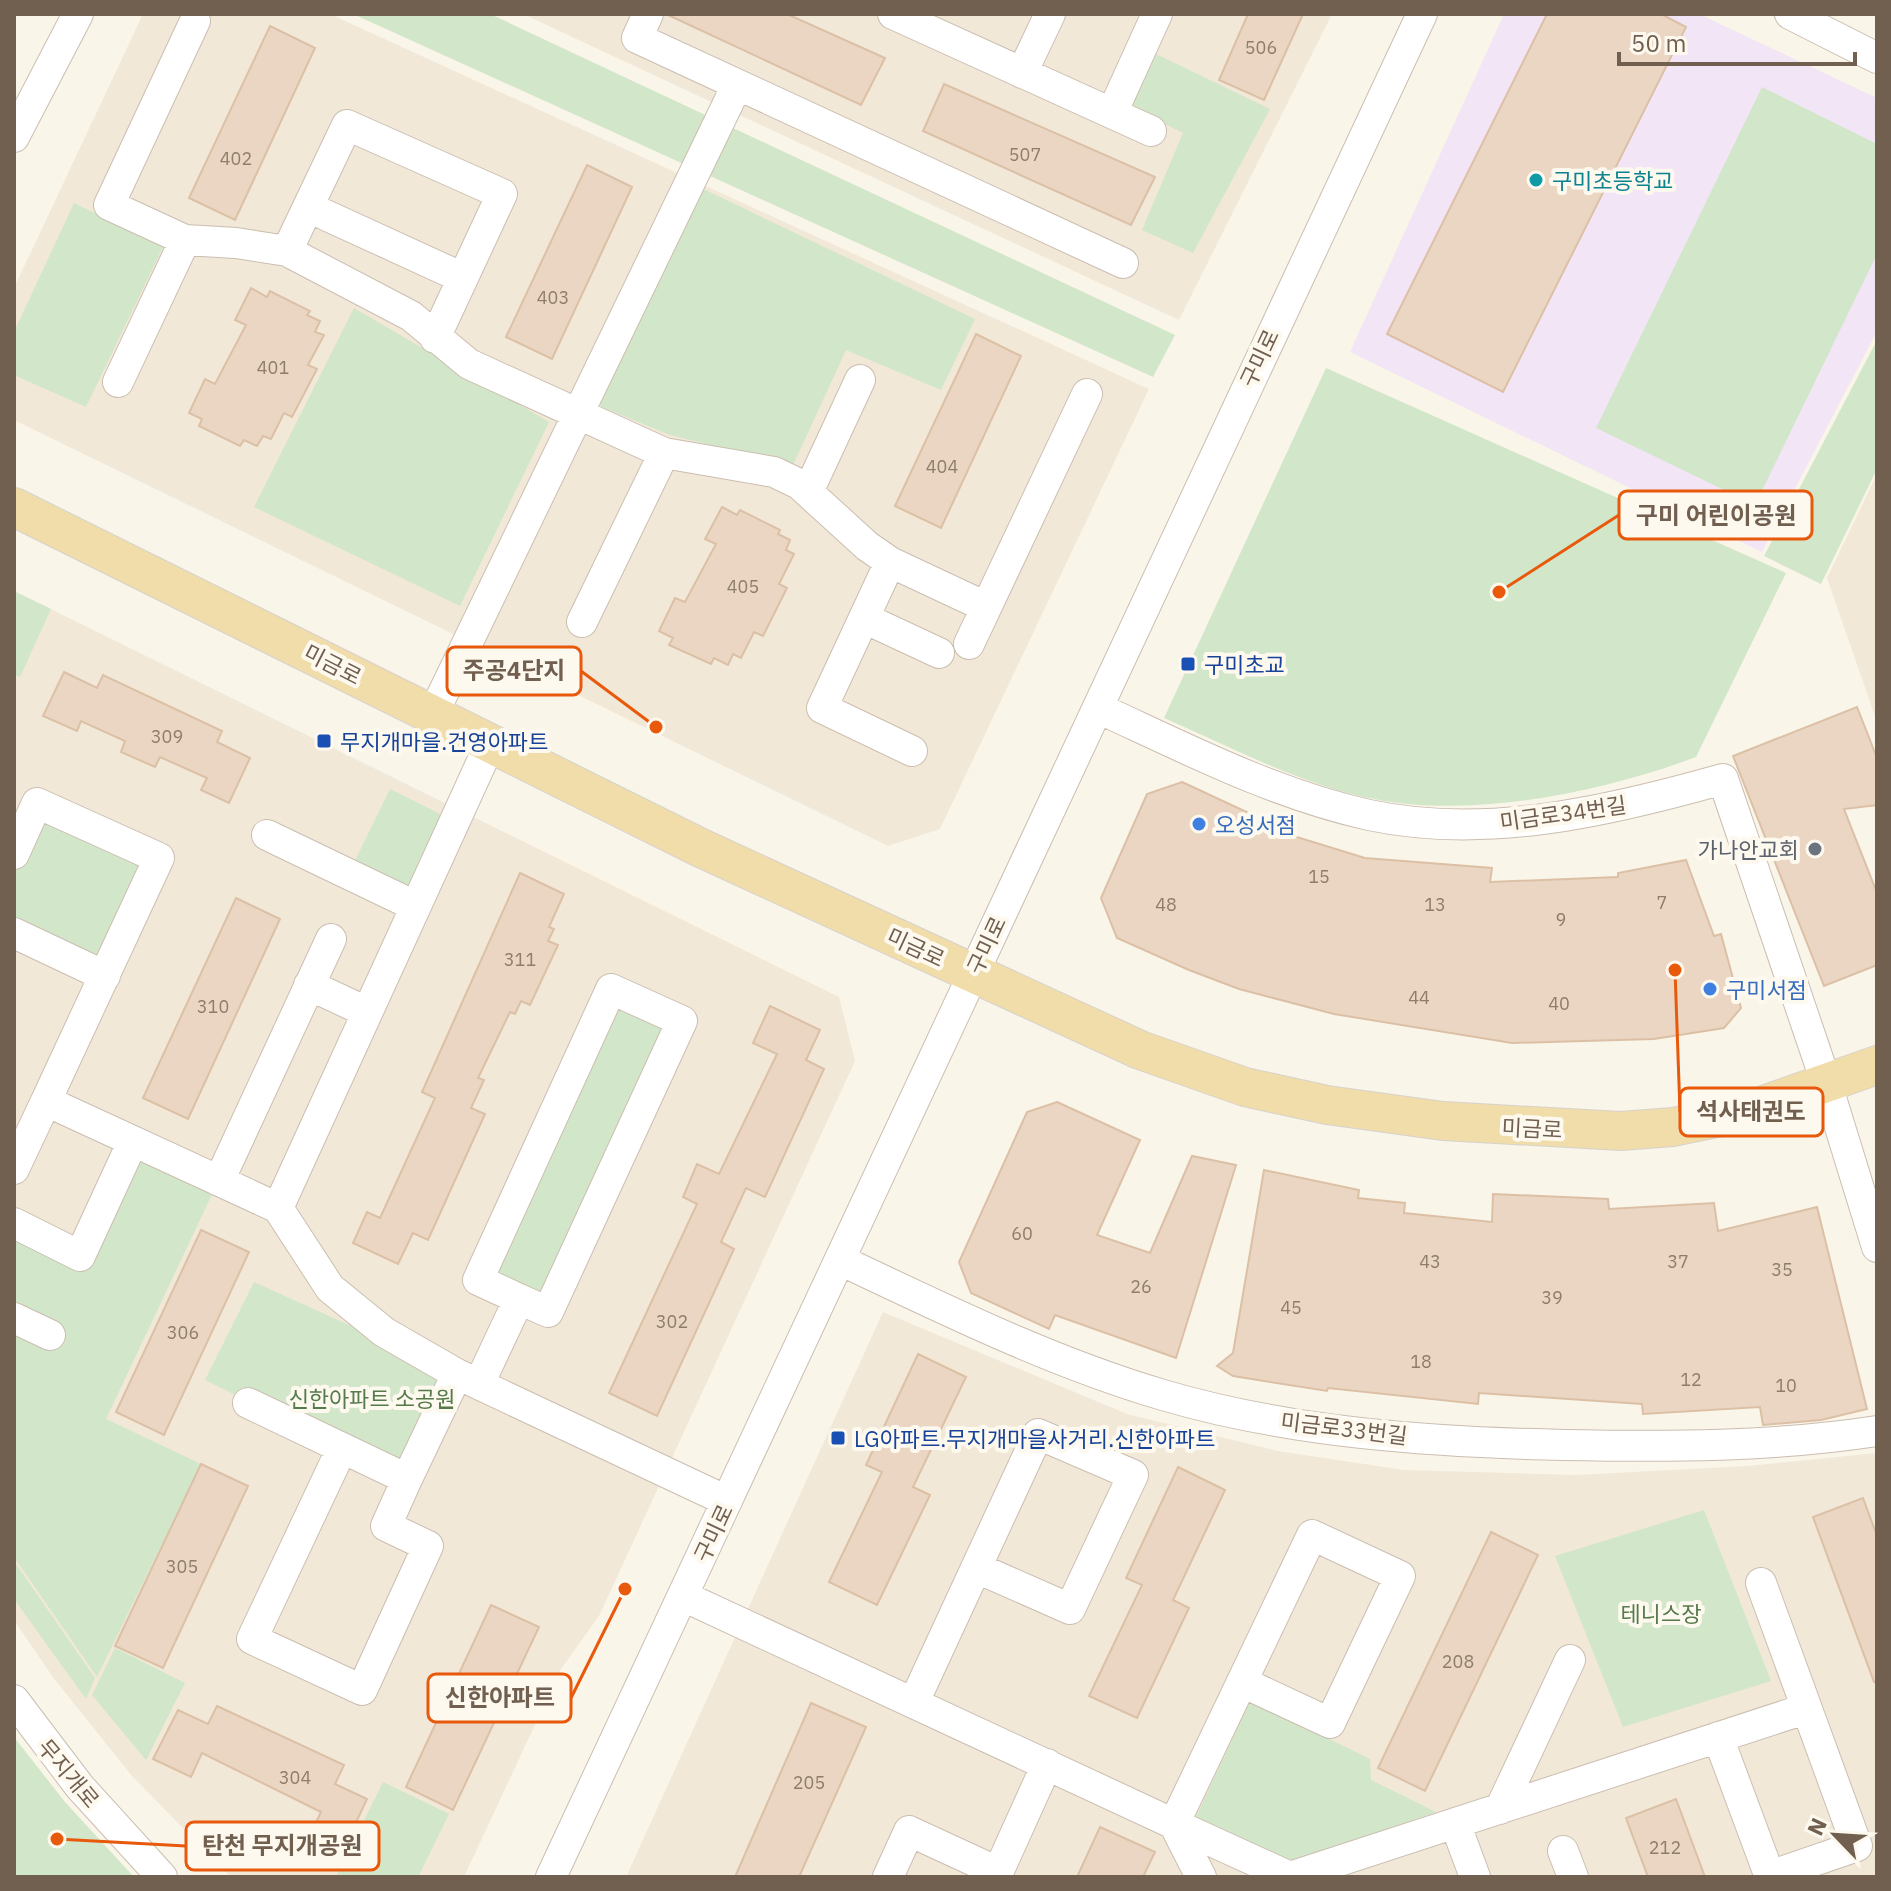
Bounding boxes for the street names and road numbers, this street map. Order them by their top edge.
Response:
street label: 구미로 [1233,324,1285,392]
street label: 미금로 [299,637,367,691]
street label: 미금로34번길 [1498,790,1628,836]
street label: 구미로 [960,911,1012,979]
street label: 미금로 [882,921,950,973]
street label: 미금로 [1501,1112,1563,1144]
street label: 미금로33번길 [1279,1406,1409,1450]
street label: 구미로 [687,1499,739,1567]
street label: 무지개로 [32,1733,106,1813]

